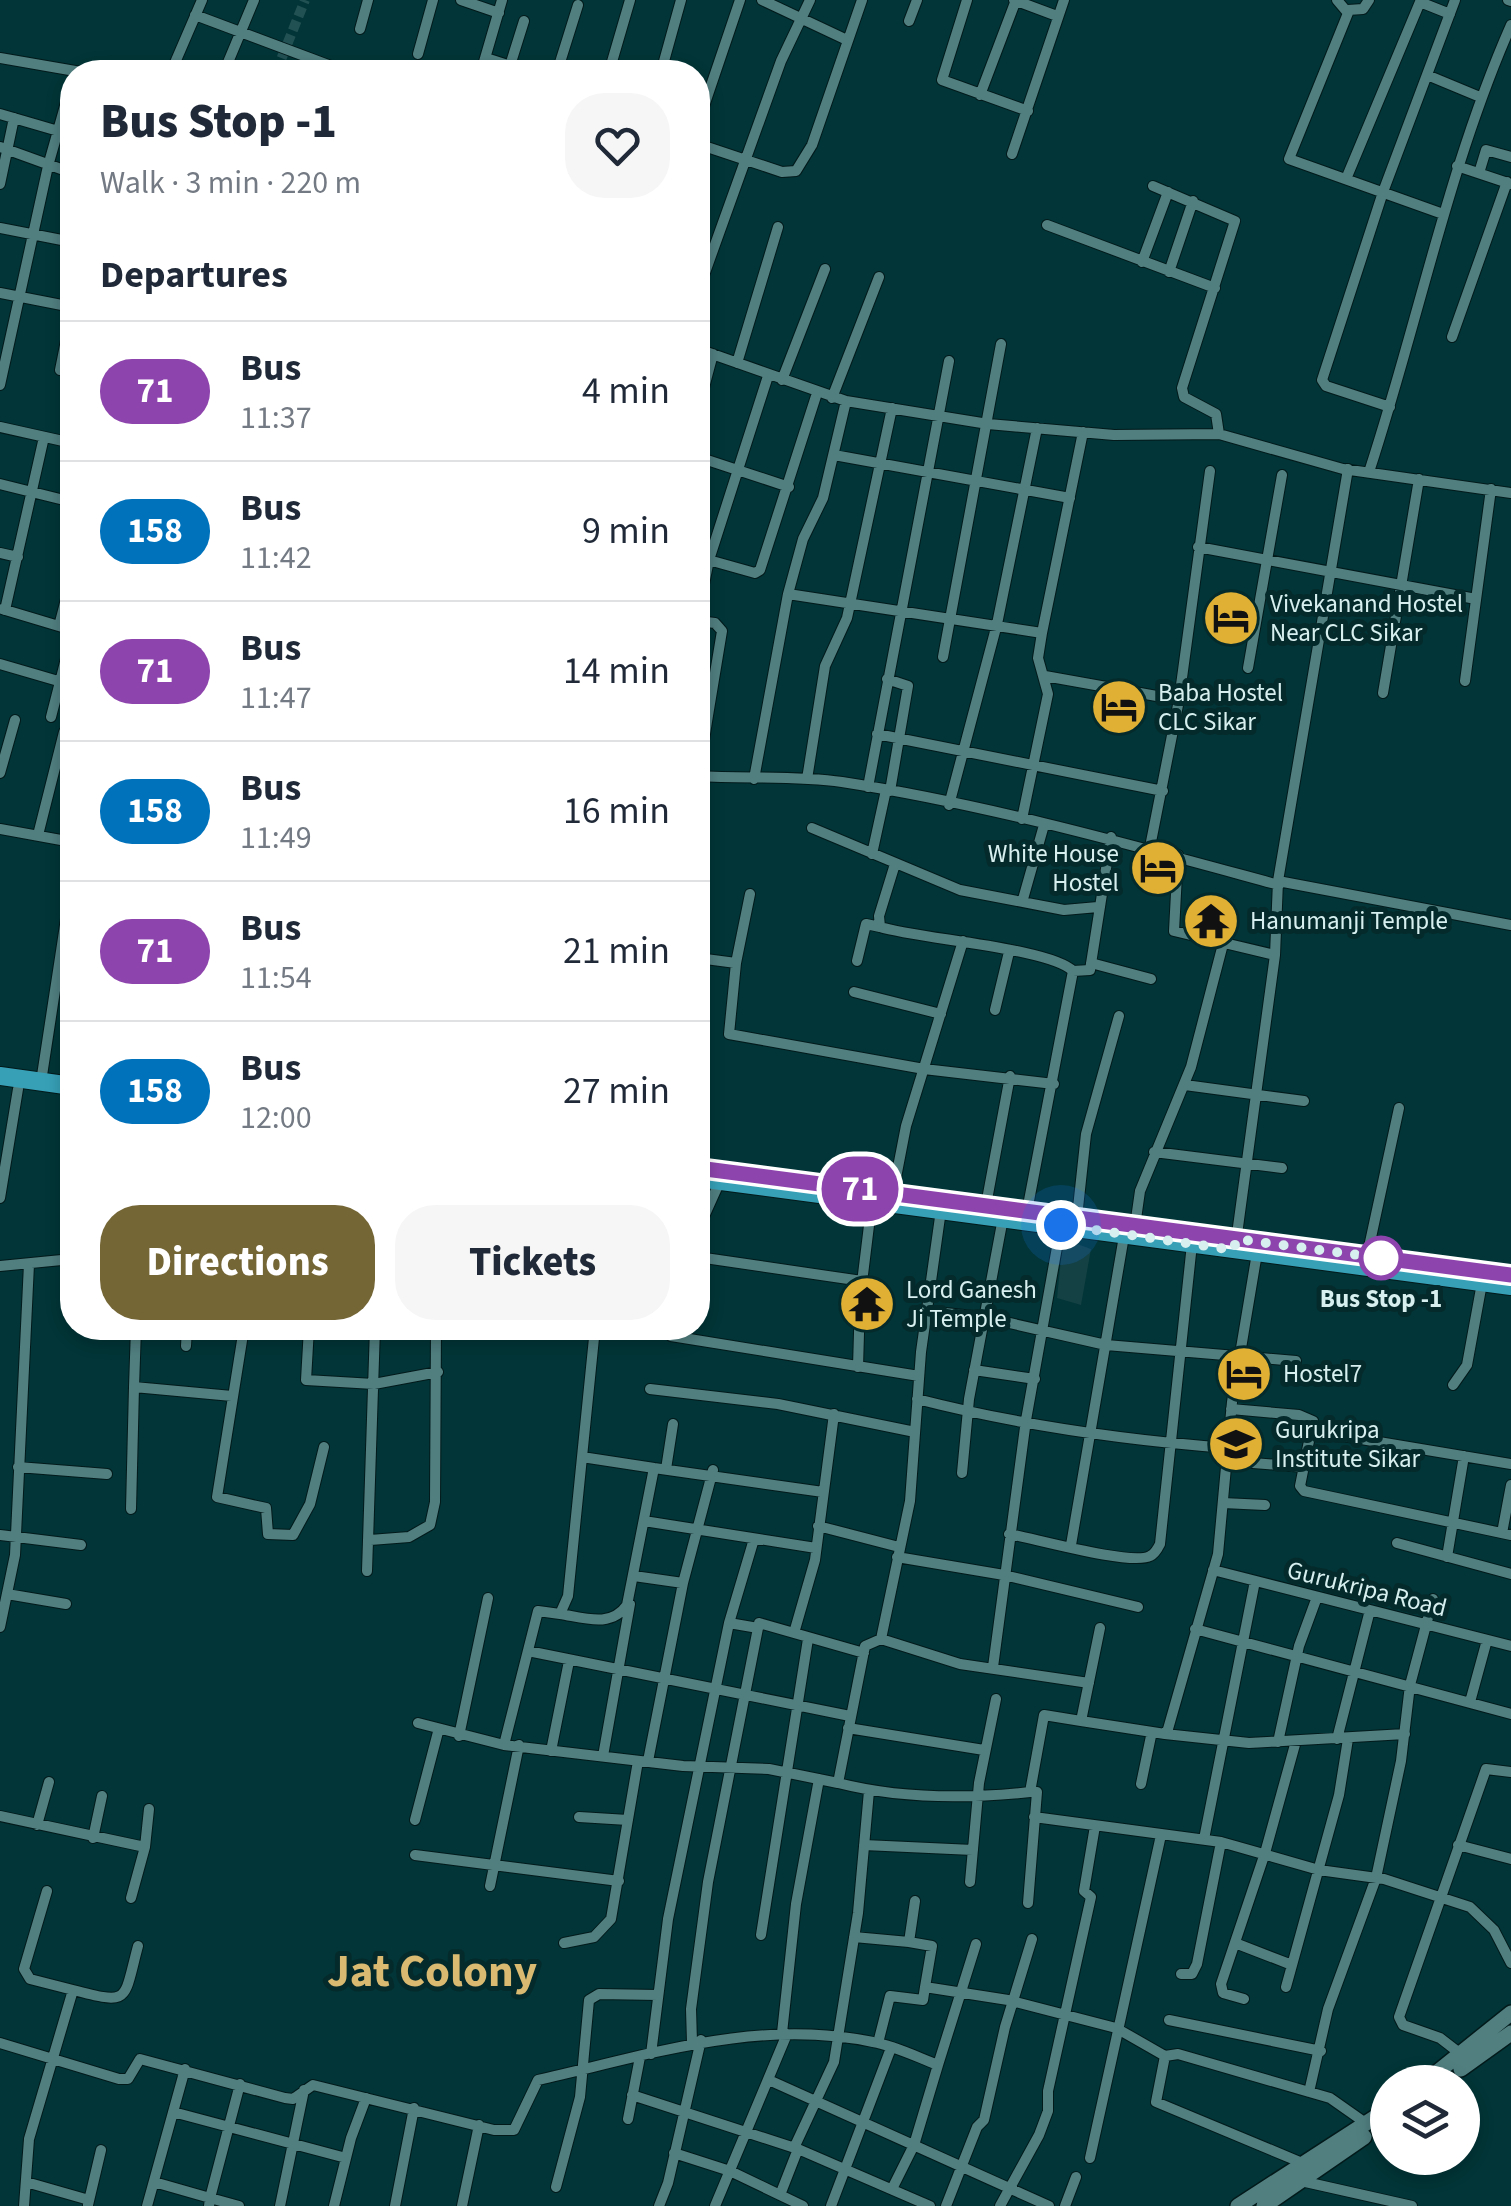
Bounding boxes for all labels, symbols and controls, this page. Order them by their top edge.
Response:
text: Bus Stop -1 [100,88,337,156]
button: heart [565,93,670,198]
text: Walk · 3 min · 220 m [100,160,361,206]
text: Departures [100,248,288,302]
text: Bus [240,341,301,395]
text: 4 min [582,364,670,418]
text: 71 [137,366,173,416]
text: 11:37 [240,395,312,441]
text: Bus [240,481,301,535]
text: 9 min [582,504,670,558]
text: 158 [127,506,183,556]
text: 11:42 [240,535,312,581]
place label: Vivekanand Hostel Near CLC Sikar [1270,586,1463,651]
hotel icon: Vivekanand Hostel Near CLC Sikar [1201,588,1261,648]
text: Bus [240,621,301,675]
text: 14 min [563,644,670,698]
text: 71 [137,646,173,696]
text: 11:47 [240,675,312,721]
place label: Baba Hostel CLC Sikar [1158,675,1283,740]
hotel icon: Baba Hostel CLC Sikar [1089,677,1149,737]
text: Bus [240,761,301,815]
text: 16 min [563,784,670,838]
text: 158 [127,786,183,836]
text: 11:49 [240,815,312,861]
place label: White House Hostel [988,836,1119,901]
hotel icon: White House Hostel [1128,838,1188,898]
temple icon: Hanumanji Temple [1181,891,1241,951]
text: Bus [240,901,301,955]
place label: Hanumanji Temple [1250,903,1448,939]
text: 21 min [563,924,670,978]
text: 71 [137,926,173,976]
text: 11:54 [240,955,312,1001]
text: Bus [240,1041,301,1095]
text: 27 min [563,1064,670,1118]
text: 158 [127,1066,183,1116]
text: 12:00 [240,1095,312,1141]
line badge: 71 [815,1156,905,1222]
text: 71 [842,1164,878,1214]
your location [1036,1200,1086,1250]
button: Directions [100,1205,375,1320]
button: Tickets [395,1205,670,1320]
marker: Bus Stop -1 [1360,1237,1402,1279]
place label: Lord Ganesh Ji Temple [906,1272,1037,1337]
temple icon: Lord Ganesh Ji Temple [837,1274,897,1334]
place label: Bus Stop -1 [1320,1281,1442,1317]
hotel icon: Hostel7 [1214,1344,1274,1404]
place label: Hostel7 [1283,1356,1362,1392]
place label: Gurukripa Institute Sikar [1275,1412,1421,1477]
school or university icon: Gurukripa Institute Sikar [1206,1414,1266,1474]
street label: Gurukripa Road [1283,1552,1451,1626]
district label: Jat Colony [327,1940,537,2004]
map controls [1370,2065,1480,2175]
button: layers [1370,2065,1480,2175]

